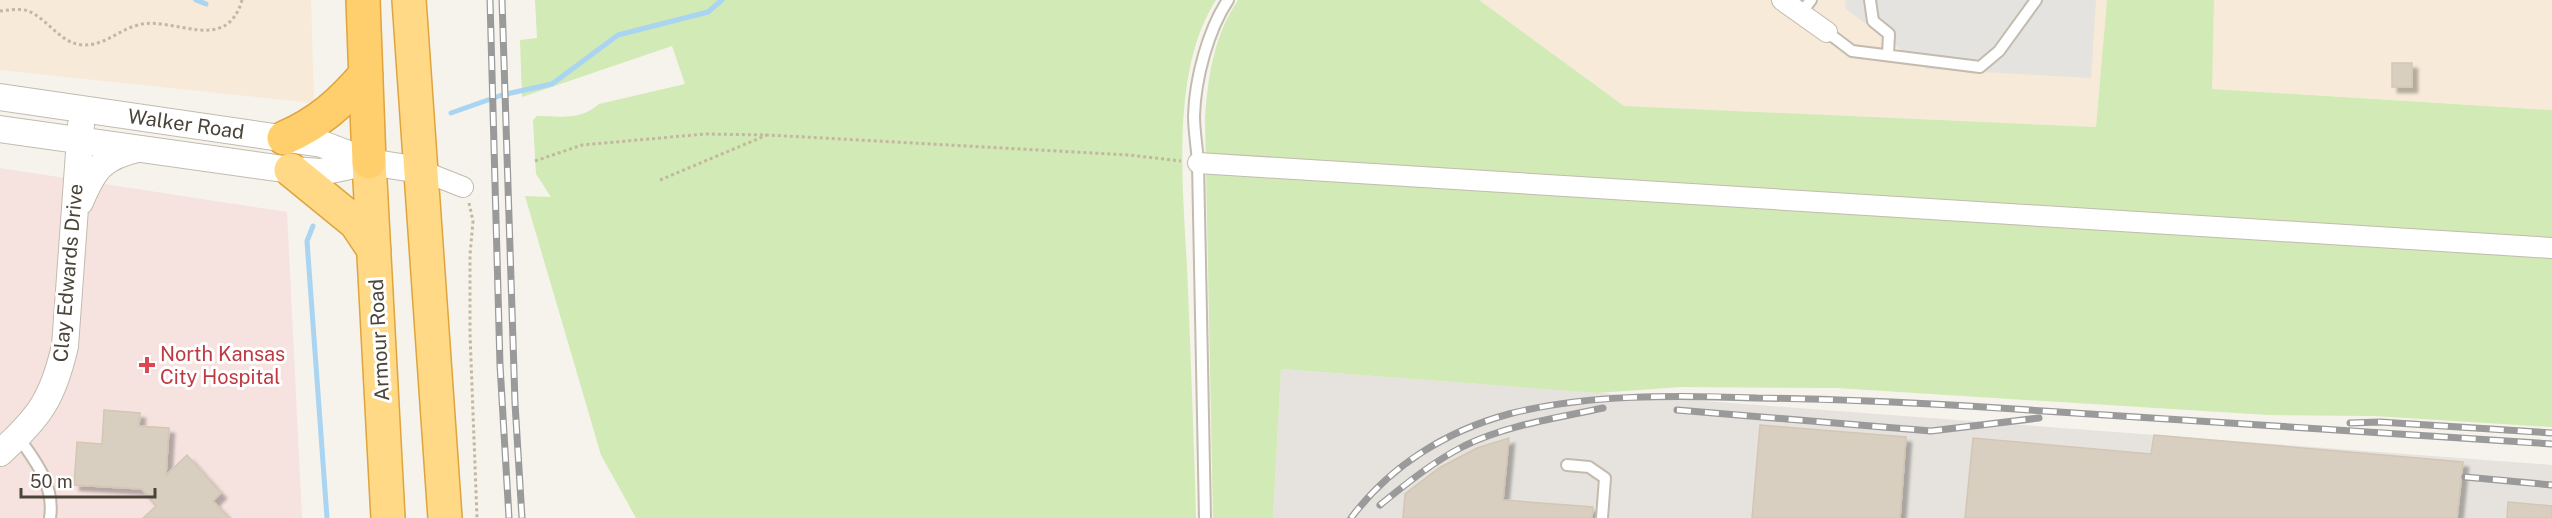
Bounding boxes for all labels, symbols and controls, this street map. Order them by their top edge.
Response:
street label: Walker Road [126,104,246,144]
street label: Clay Edwards Drive [48,183,88,363]
street label: Armour Road [364,278,394,402]
place label: North Kansas City Hospital [160,342,285,389]
marker: North Kansas City Hospital [138,356,156,374]
scale bar [21,461,154,499]
text: 50 m [30,471,73,492]

